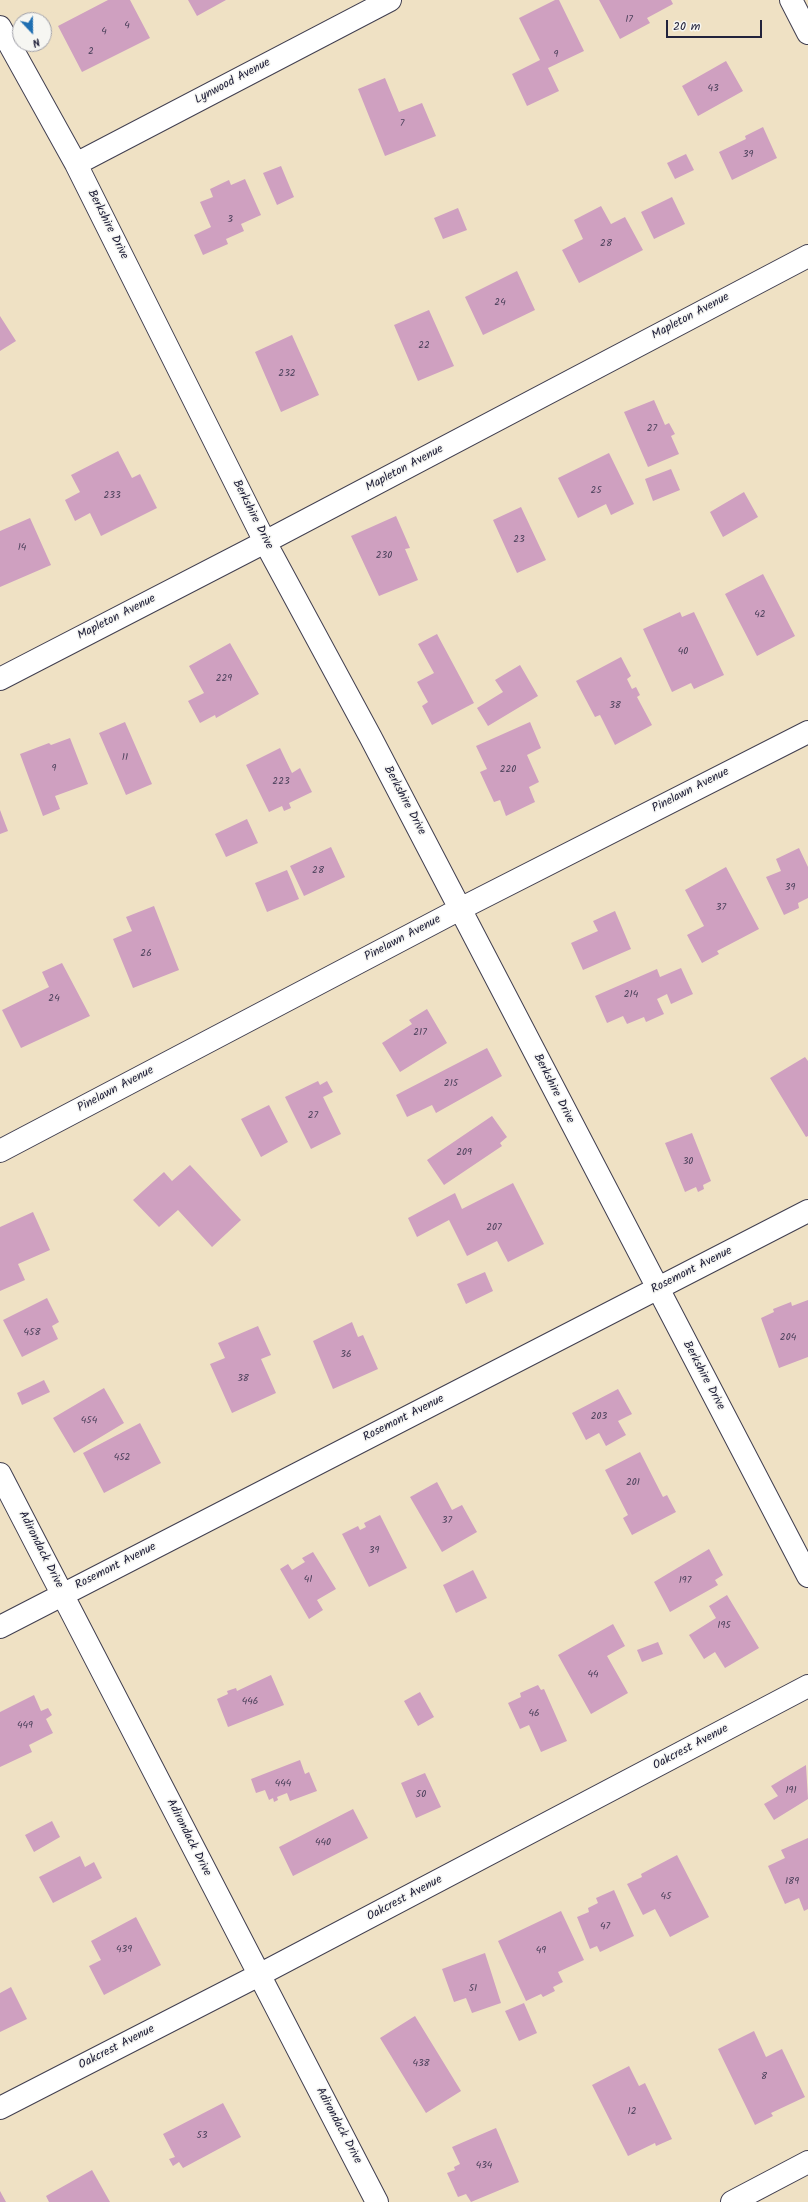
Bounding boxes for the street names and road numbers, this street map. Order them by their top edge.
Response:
street label: Lynwood Avenue [193,56,273,108]
street label: Berkshire Drive [83,188,131,262]
street label: Mapleton Avenue [650,291,732,343]
street label: Mapleton Avenue [364,443,446,495]
street label: Berkshire Drive [228,478,276,552]
street label: Mapleton Avenue [76,592,158,644]
street label: Berkshire Drive [380,764,428,838]
street label: Pinelawn Avenue [650,765,732,817]
street label: Pinelawn Avenue [362,913,444,965]
street label: Berkshire Drive [529,1052,577,1126]
street label: Pinelawn Avenue [75,1064,157,1116]
street label: Rosemont Avenue [649,1244,735,1298]
street label: Berkshire Drive [679,1339,727,1413]
street label: Rosemont Avenue [361,1392,447,1446]
street label: Adirondack Drive [14,1509,66,1591]
street label: Rosemont Avenue [73,1540,159,1594]
street label: Oakcrest Avenue [651,1722,731,1774]
street label: Adirondack Drive [162,1797,214,1879]
street label: Oakcrest Avenue [365,1873,445,1925]
street label: Oakcrest Avenue [77,2023,157,2073]
street label: Adirondack Drive [312,2085,364,2167]

